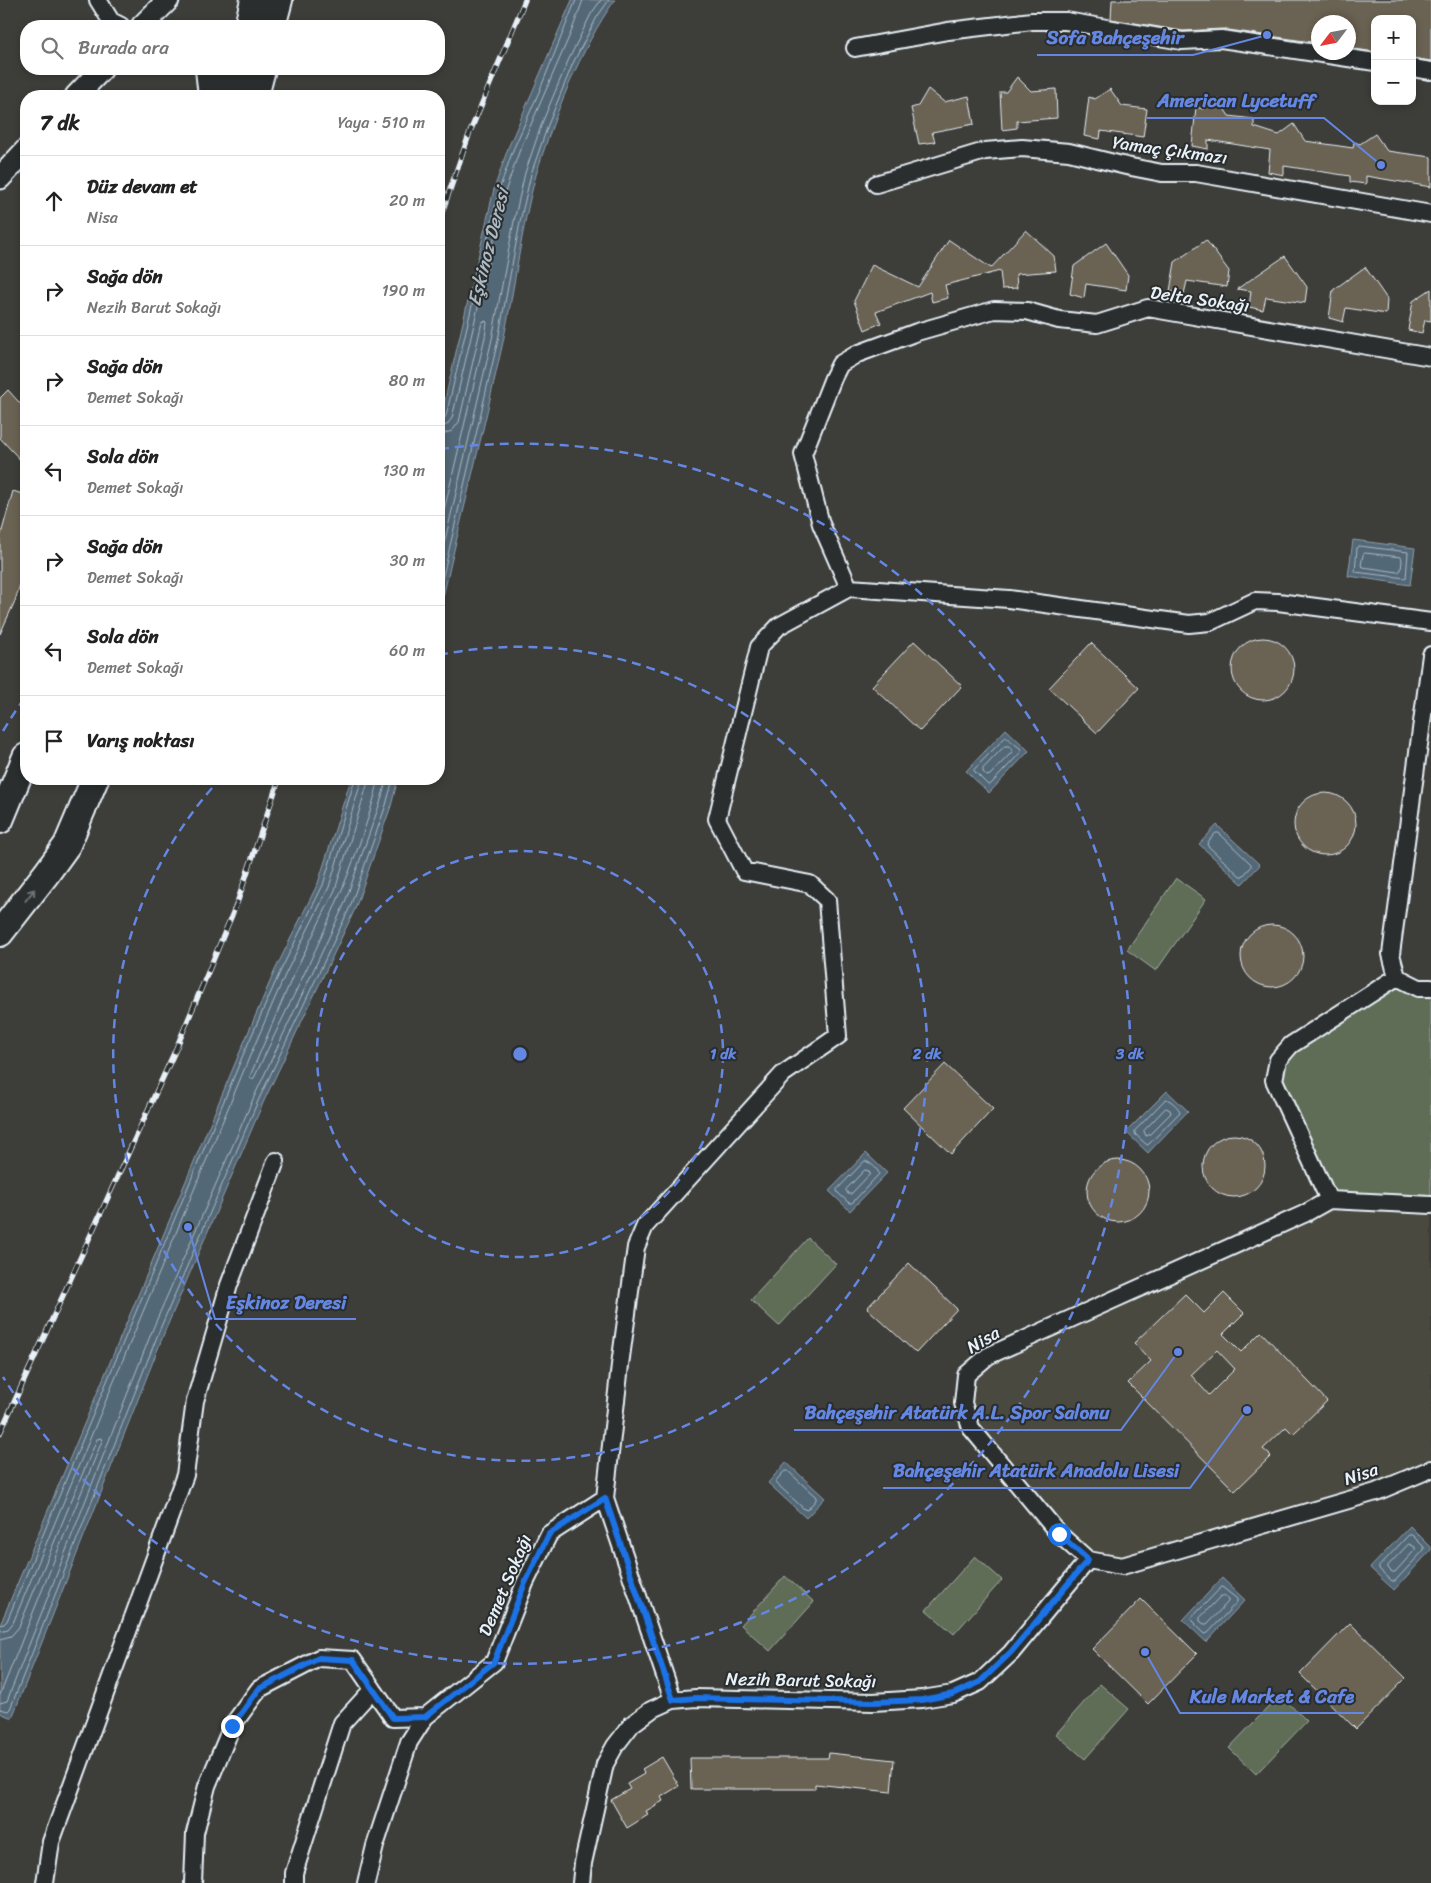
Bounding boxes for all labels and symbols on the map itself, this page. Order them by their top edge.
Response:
north arrow [1311,15,1356,60]
callout: Sofa Bahçeşehir [1037,21,1193,55]
text: Sofa Bahçeşehir [1046,21,1186,54]
callout: American Lycetuff [1147,84,1324,118]
text: American Lycetuff [1156,84,1318,117]
street label: Yamaç Çıkmazı [1110,126,1230,174]
water label: Eşkinoz Deresi [457,181,519,309]
street label: Delta Sokağı [1148,276,1252,322]
one-way arrow [25,889,36,902]
text: 1 dk [710,1041,737,1067]
text: 2 dk [912,1041,942,1067]
text: 3 dk [1115,1041,1145,1067]
centre of rings [511,1045,529,1063]
callout: Eşkinoz Deresi [215,1285,356,1319]
text: Eşkinoz Deresi [226,1286,348,1319]
street label: Nisa [960,1317,1007,1363]
callout: Bahçeşehir Atatürk A.L. Spor Salonu [794,1396,1121,1430]
text: Bahçeşehir Atatürk A.L. Spor Salonu [804,1396,1110,1429]
street label: Nisa [1339,1453,1384,1495]
callout: Bahçeşehir Atatürk Anadolu Lisesi [883,1454,1190,1488]
text: Bahçeşehir Atatürk Anadolu Lisesi [893,1454,1180,1487]
route start [1048,1523,1071,1546]
street label: Demet Sokağı [469,1529,541,1641]
street label: Nezih Barut Sokağı [725,1663,877,1697]
callout: Kule Market & Cafe [1180,1679,1364,1713]
text: Kule Market & Cafe [1189,1680,1355,1713]
route end [221,1715,244,1738]

